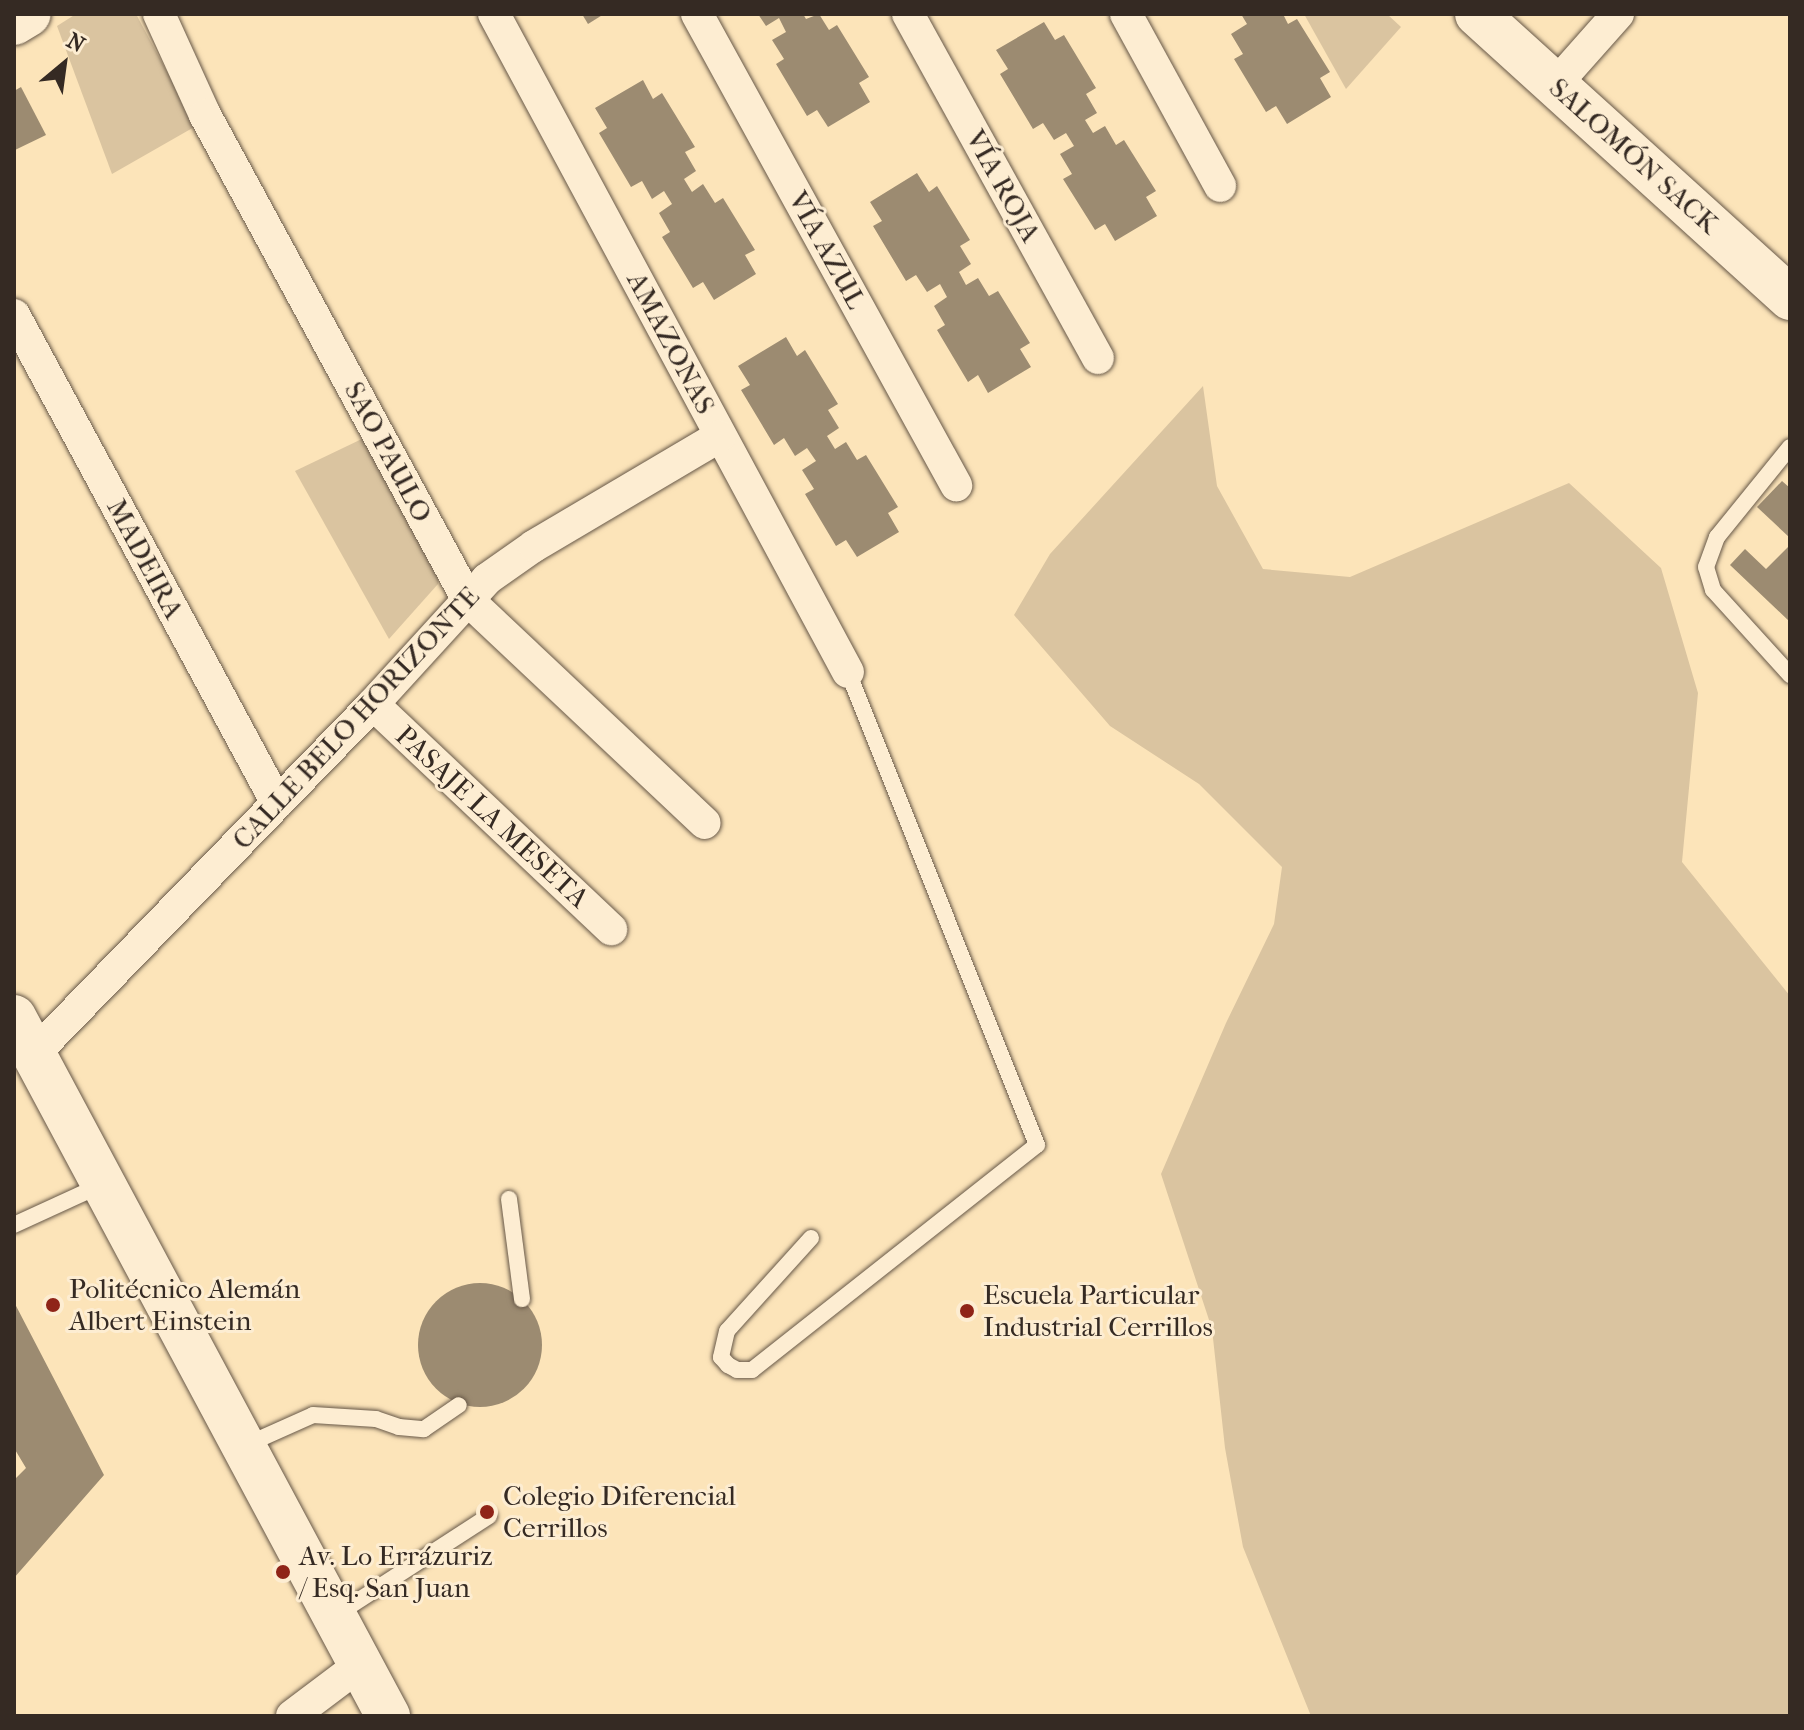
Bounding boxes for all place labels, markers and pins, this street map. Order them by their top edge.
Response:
place label: Politécnico Alemán Albert Einstein [69,1272,300,1338]
place label: Escuela Particular Industrial Cerrillos [983,1278,1213,1344]
marker: Politécnico Alemán Albert Einstein [44,1296,62,1314]
marker: Escuela Particular Industrial Cerrillos [958,1302,976,1320]
place label: Colegio Diferencial Cerrillos [503,1479,736,1545]
marker: Colegio Diferencial Cerrillos [478,1503,496,1521]
place label: Av. Lo Errázuriz / Esq. San Juan [299,1539,493,1605]
marker: Av. Lo Errázuriz / Esq. San Juan [274,1563,292,1581]

